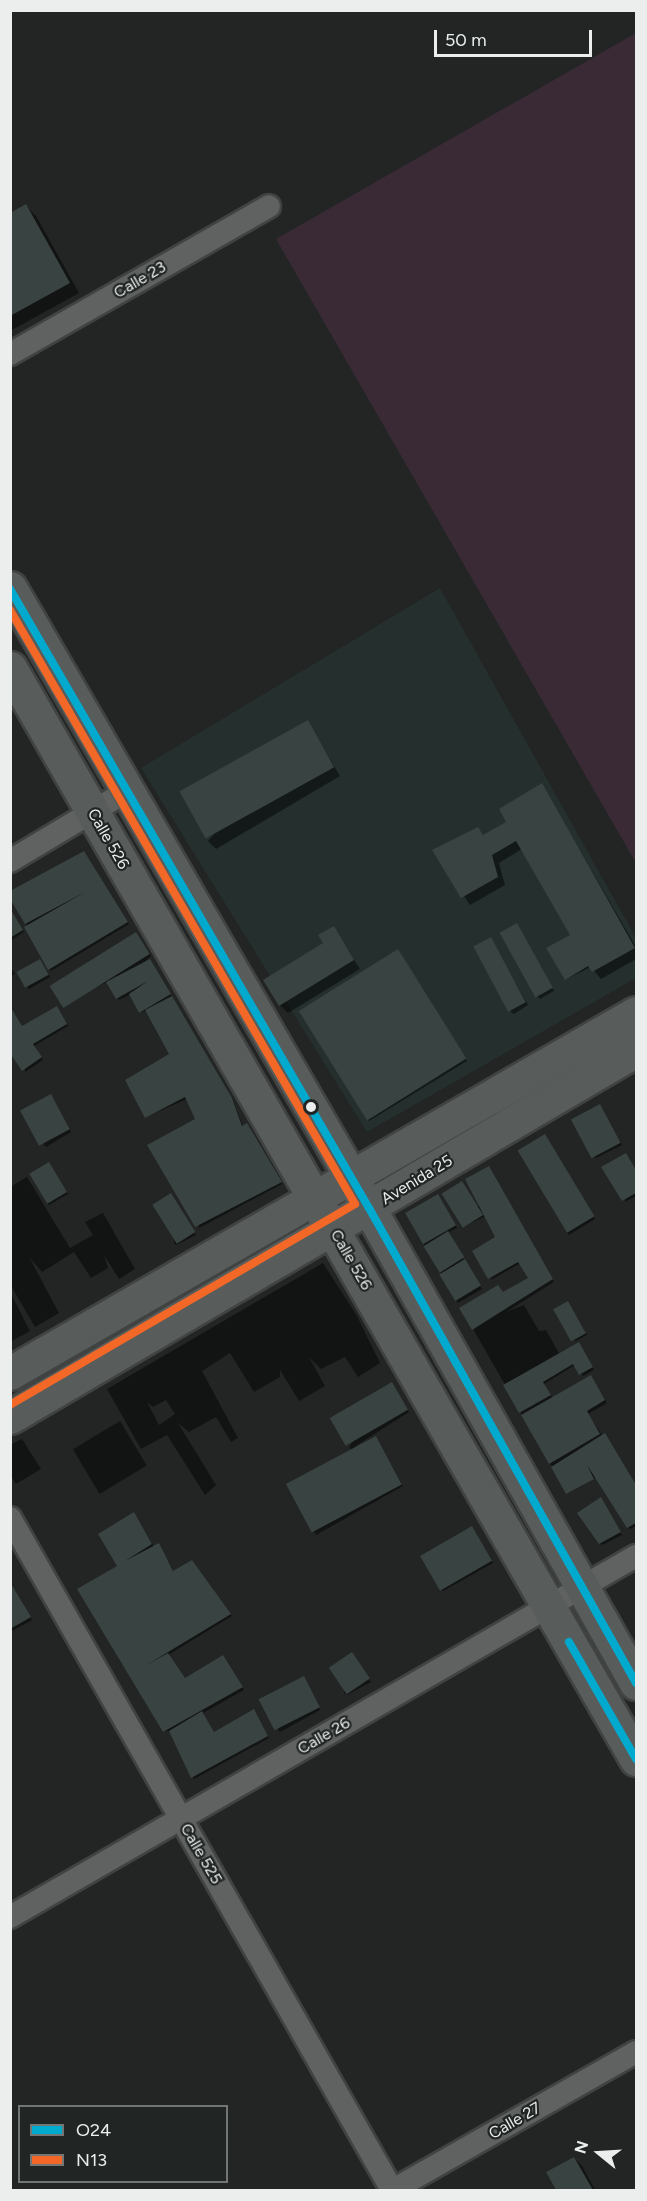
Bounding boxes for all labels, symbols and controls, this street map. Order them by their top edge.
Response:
scale bar [437,18,594,56]
text: 50 m [445,29,487,51]
street label: Calle 23 [110,257,170,303]
street label: Calle 526 [83,805,133,873]
unlabelled marker [305,1101,317,1113]
street label: Avenida 25 [378,1151,456,1209]
street label: Calle 526 [326,1226,376,1294]
street label: Calle 26 [294,1713,354,1759]
street label: Calle 525 [176,1820,226,1888]
street label: Calle 27 [486,2098,544,2144]
legend [18,2105,228,2183]
text: O24 [76,2119,111,2141]
north arrow [569,2123,629,2183]
text: N [570,2138,592,2156]
text: N13 [76,2149,107,2171]

